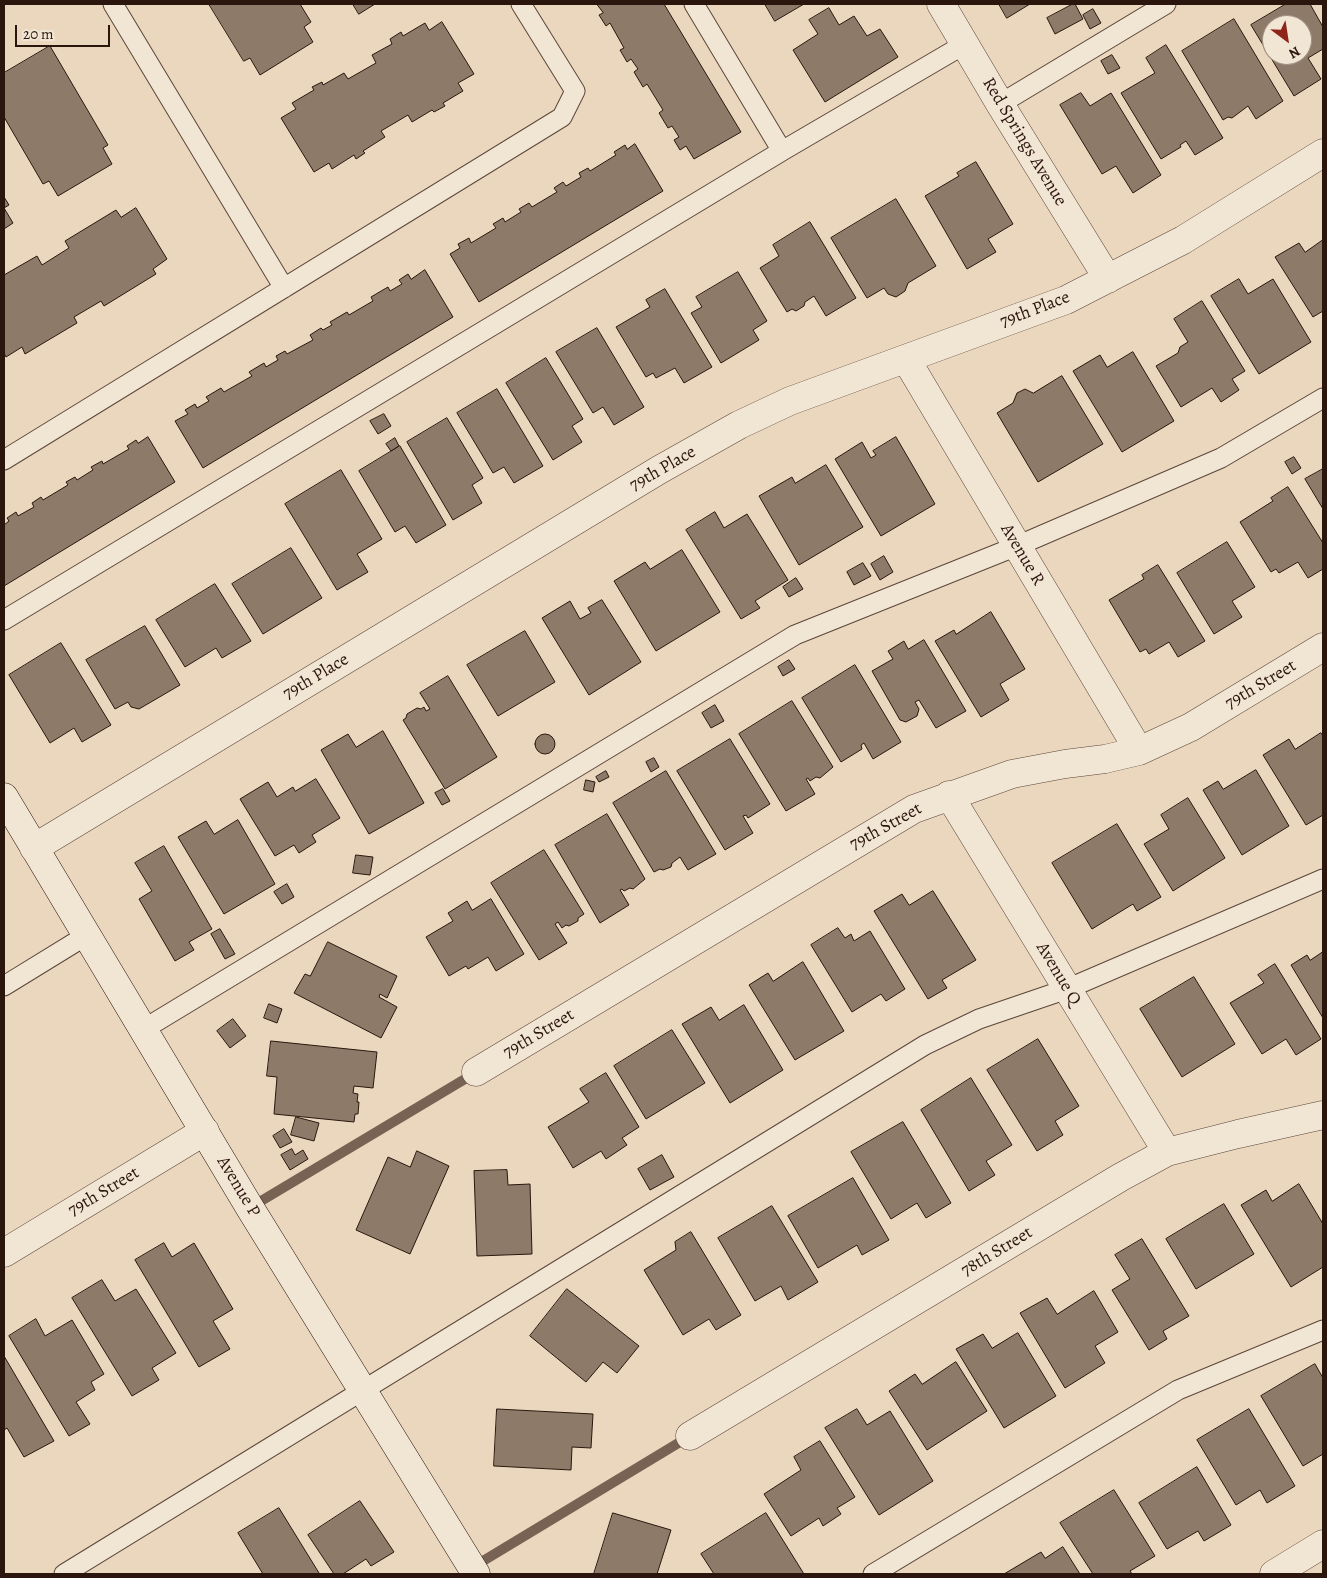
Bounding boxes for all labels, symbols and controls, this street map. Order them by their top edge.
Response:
scale bar [18,15,112,47]
north arrow [1262,15,1312,65]
text: 20 m [23,24,54,44]
text: N [1285,42,1304,63]
street label: Red Springs Avenue [977,74,1071,210]
street label: 79th Place [997,287,1073,333]
street label: 79th Place [626,441,700,497]
street label: Avenue R [995,520,1049,590]
street label: 79th Place [279,649,353,705]
street label: 79th Street [1222,655,1300,715]
street label: 79th Street [846,798,926,856]
street label: Avenue Q [1031,939,1085,1009]
street label: 79th Street [500,1004,578,1064]
street label: Avenue P [211,1153,265,1221]
street label: 79th Street [65,1162,143,1222]
street label: 78th Street [957,1222,1037,1282]

